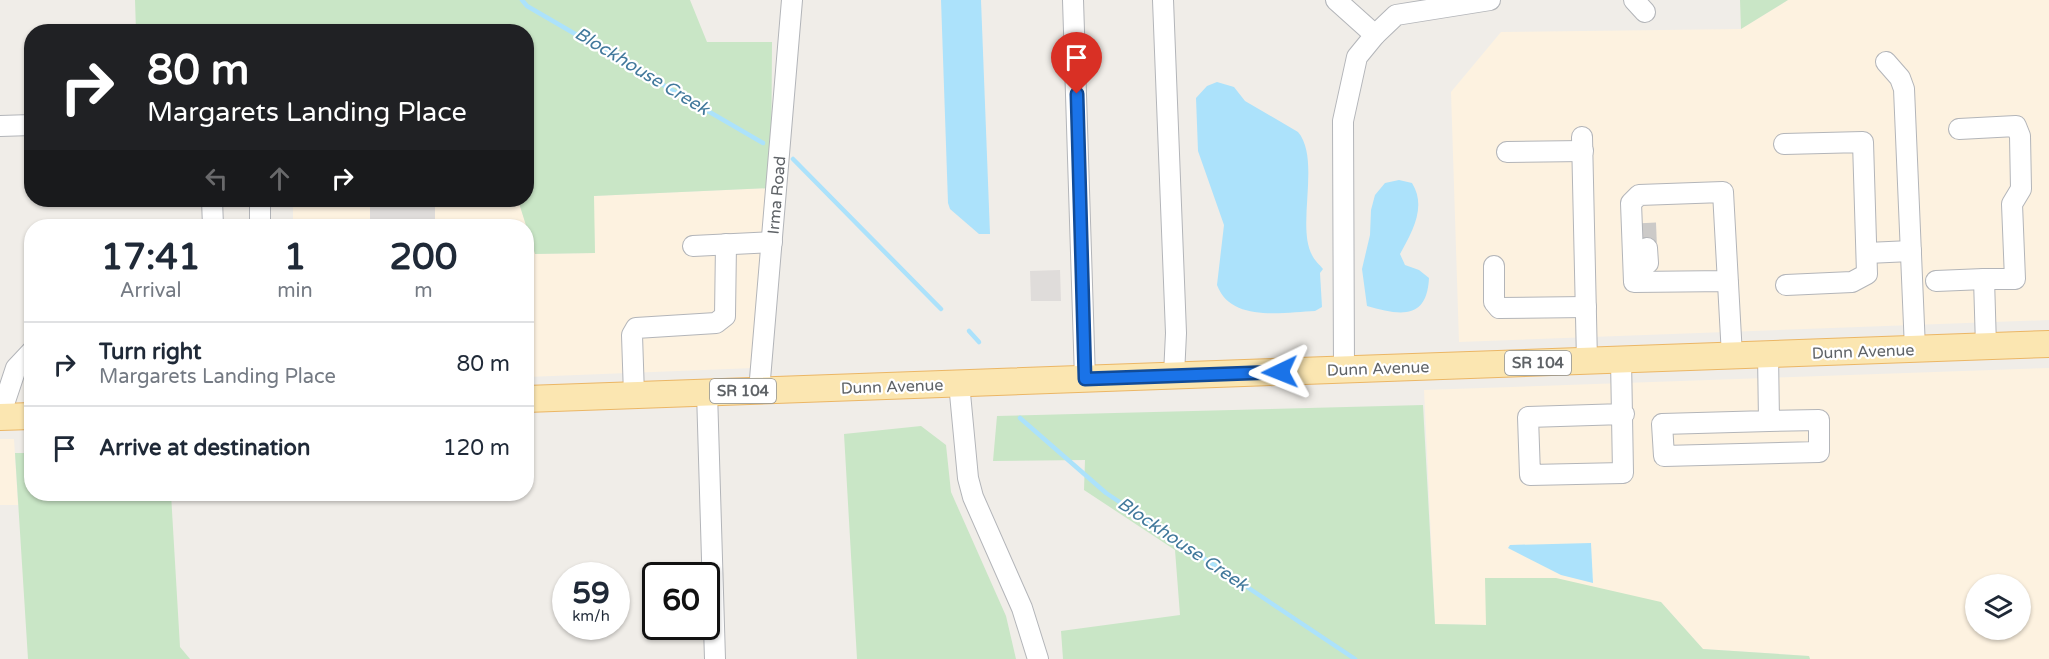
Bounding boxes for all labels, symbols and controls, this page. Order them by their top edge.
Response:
water label: Blockhouse Creek [571,22,714,120]
pin [1051,32,1102,94]
icon: arrive [1060,41,1093,74]
text: 80 m [147,45,249,96]
icon: right [48,48,126,126]
text: Margarets Landing Place [147,96,467,129]
street label: Irma Road [764,155,790,235]
icon: left [200,162,233,195]
icon: ahead [263,162,296,195]
icon: right [326,162,359,195]
text: 17:41 [101,236,201,279]
text: 1 [284,236,306,279]
text: 200 [389,236,457,279]
text: Arrival [120,279,182,303]
text: min [277,279,313,303]
text: m [414,279,433,303]
text: Turn right [99,339,201,365]
position arrow [1248,340,1312,404]
street label: Dunn Avenue [1811,340,1915,364]
icon: right [48,348,81,381]
text: 80 m [456,351,510,377]
road number: SR 104 [1505,351,1571,375]
street label: Dunn Avenue [1326,357,1430,381]
text: Margarets Landing Place [99,365,336,389]
street label: Dunn Avenue [840,375,944,399]
road number: SR 104 [710,379,776,403]
icon: arrive [48,432,81,465]
text: Arrive at destination [99,435,310,461]
text: 120 m [443,435,510,461]
water label: Blockhouse Creek [1114,492,1253,596]
speed limit sign: 60 [642,562,720,640]
map controls [1965,574,2031,640]
button: layers [1965,574,2031,640]
text: 59 [572,575,610,612]
text: km/h [572,607,610,625]

